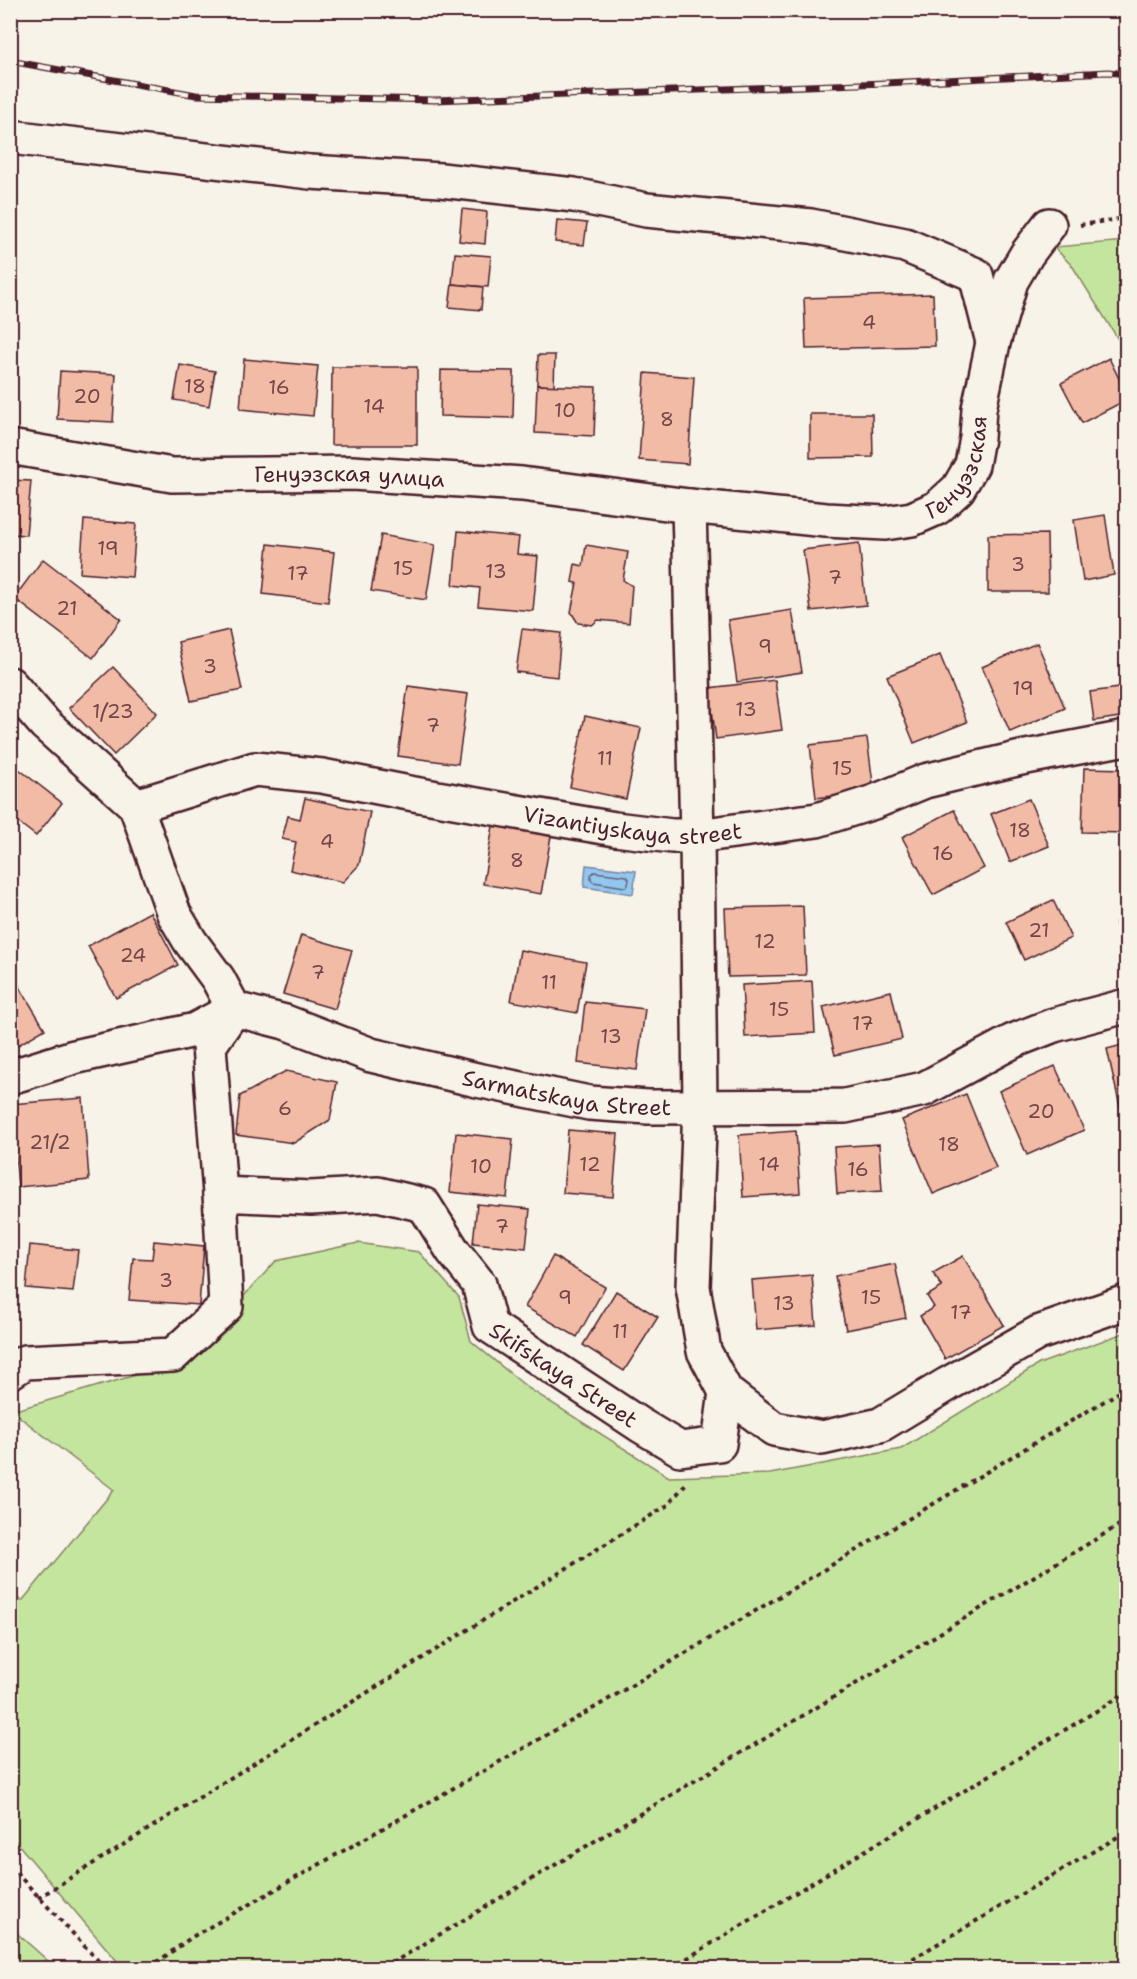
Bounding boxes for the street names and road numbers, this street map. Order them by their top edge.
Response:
street label: Генуэзская [921,415,993,526]
street label: Генуэзская улица [254,458,446,493]
street label: Vizantiyskaya street [521,799,744,851]
street label: Sarmatskaya Street [459,1063,671,1122]
street label: Skifskaya Street [484,1315,643,1434]

